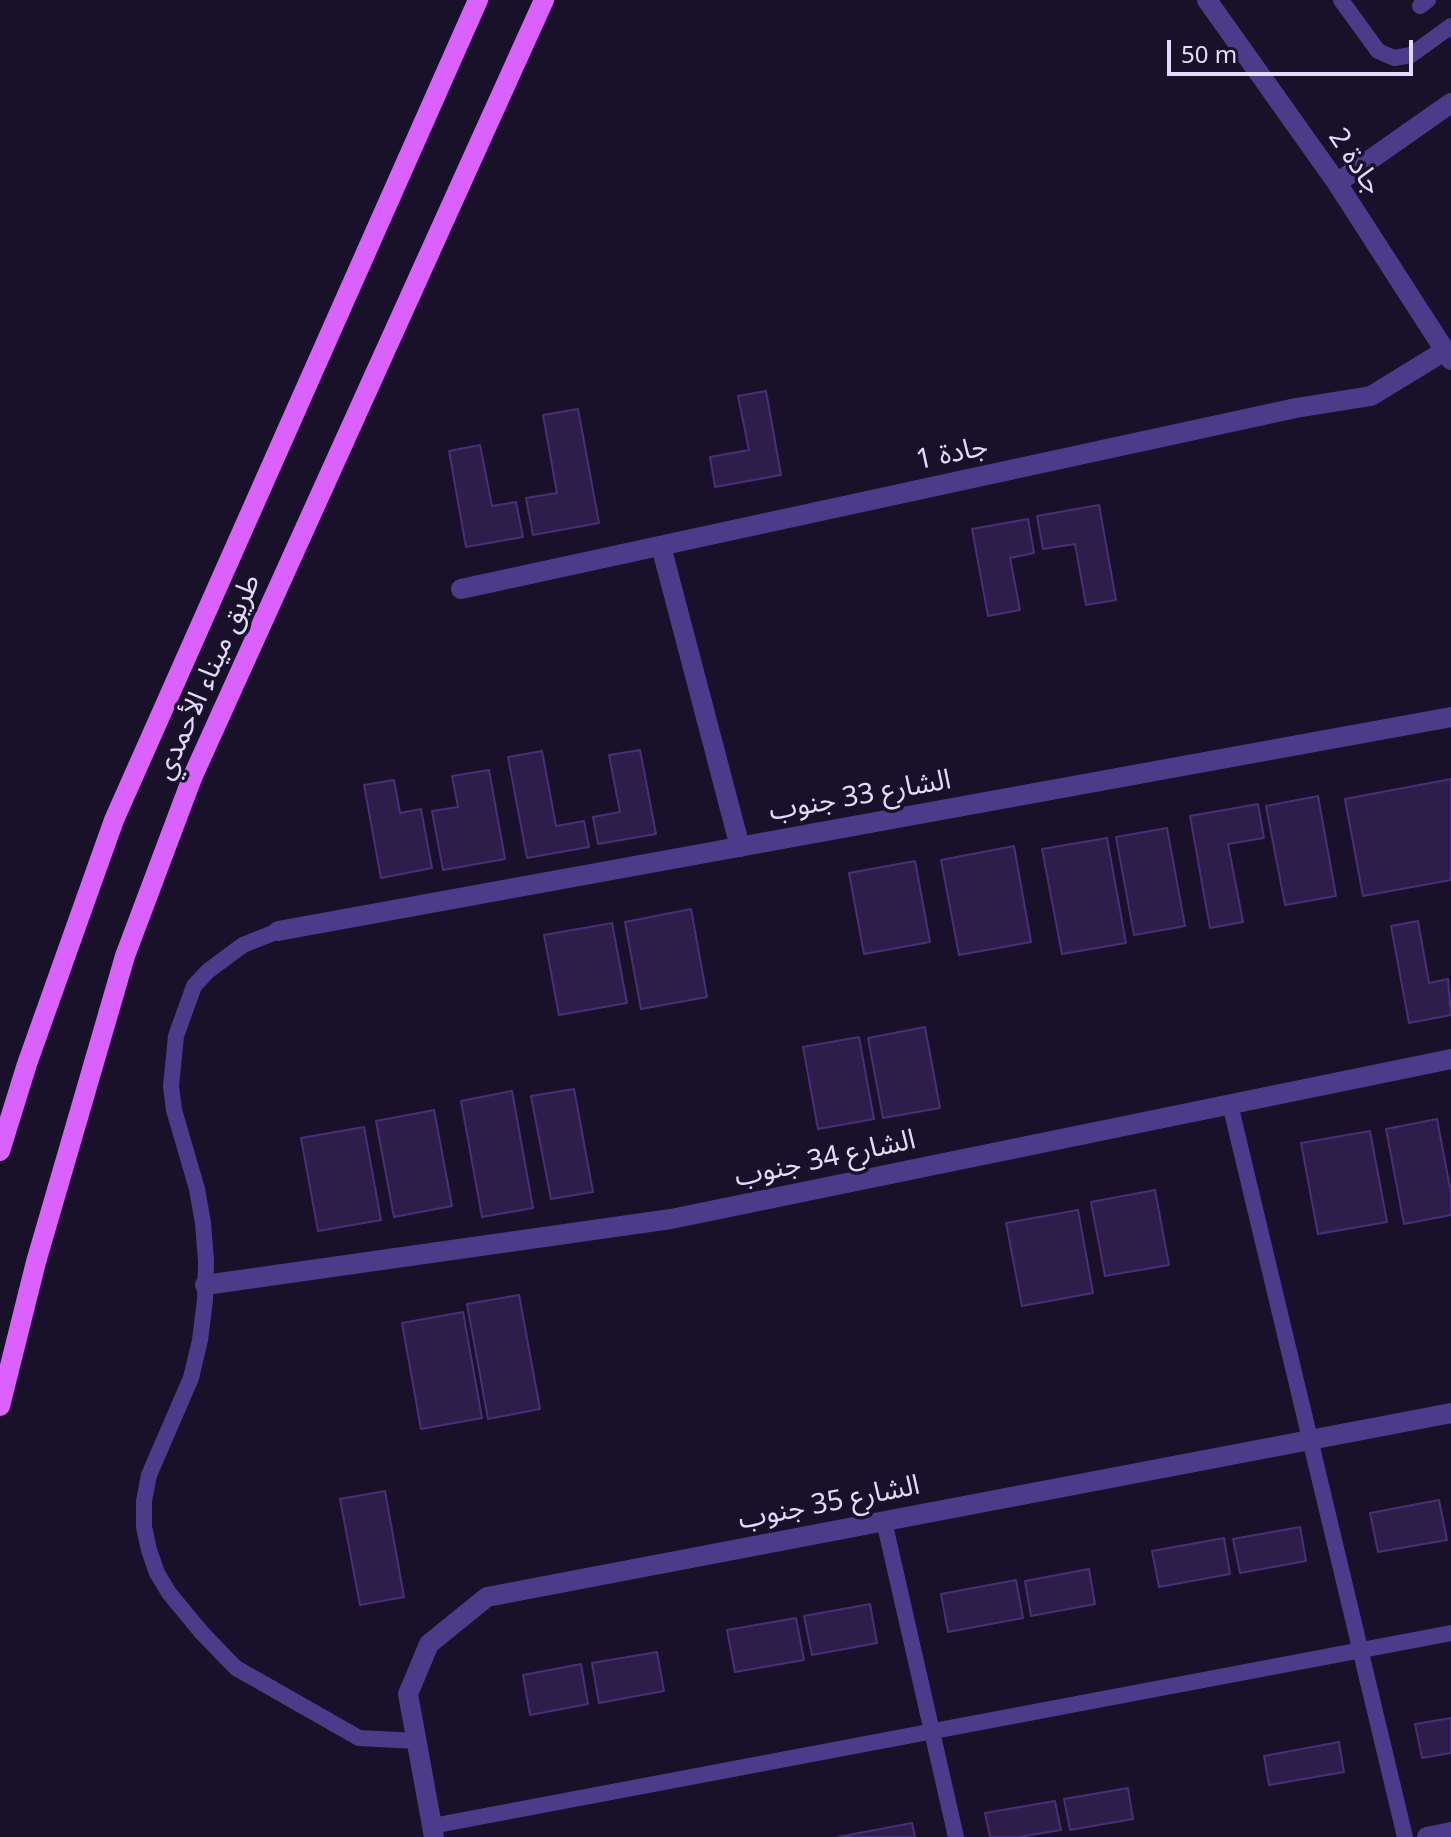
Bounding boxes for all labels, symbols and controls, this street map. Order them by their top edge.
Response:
scale bar [1171,24,1417,74]
text: 50 m [1181,37,1237,70]
street label: جادة 2 [1321,122,1389,202]
street label: جادة 1 [913,430,991,478]
street label: طريق ميناء الأحمدي [148,569,268,785]
street label: الشارع 33 جنوب [766,763,954,829]
street label: الشارع 34 جنوب [731,1123,919,1195]
street label: الشارع 35 جنوب [735,1469,923,1537]

